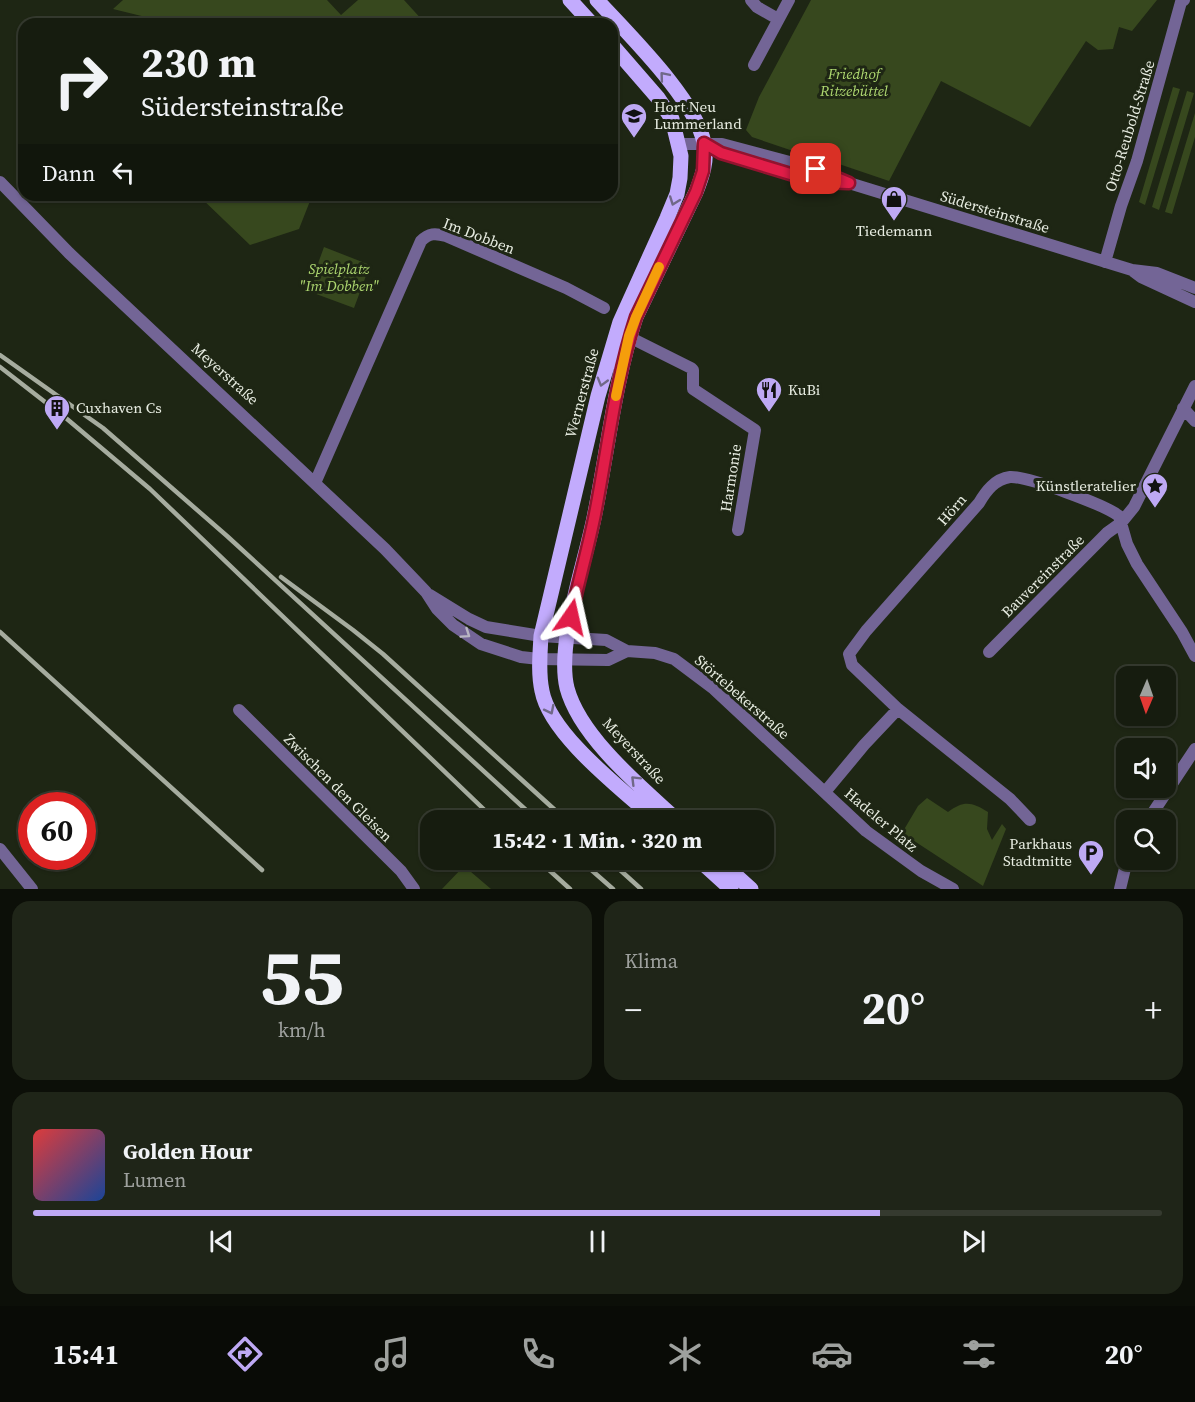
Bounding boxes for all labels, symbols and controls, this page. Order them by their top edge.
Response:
text: 230 m [141,33,256,91]
icon: right [42,42,120,120]
street label: Otto-Reubold-Straße [1099,57,1160,194]
park label: Friedhof Ritzebüttel [819,63,889,101]
one-way arrow [660,72,671,83]
text: Südersteinstraße [141,88,344,125]
place label: Hort Neu Lummerland [654,96,742,134]
school or university icon: Hort Neu Lummerland [619,101,649,139]
pin [790,143,841,194]
icon: arrive [799,152,832,185]
icon: left [107,156,140,189]
text: Dann [42,158,95,188]
shop icon: Tiedemann [879,184,909,222]
street label: Südersteinstraße [938,185,1052,238]
one-way arrow [668,195,681,206]
street label: Im Dobben [440,212,518,259]
place label: Tiedemann [856,220,932,241]
park label: Spielplatz "Im Dobben" [299,258,380,296]
street label: Meyerstraße [187,338,264,410]
street label: Wernerstraße [559,345,604,440]
restaurant icon: KuBi [754,375,784,413]
one-way arrow [597,376,609,387]
place label: KuBi [788,379,820,400]
building icon: Cuxhaven Cs [42,393,72,431]
place label: Cuxhaven Cs [76,397,162,418]
street label: Harmonie [715,442,746,513]
place icon: Künstleratelier [1140,471,1170,509]
place label: Künstleratelier [1036,475,1137,496]
street label: Hörn [932,489,971,530]
street label: Bauvereinstraße [996,529,1089,622]
position arrow [539,585,603,649]
one-way arrow [459,627,470,638]
street label: Störtebekerstraße [690,650,794,744]
north arrow [1116,666,1176,726]
map controls [1116,666,1176,870]
one-way arrow [543,704,555,715]
street label: Meyerstraße [598,713,671,789]
street label: Zwischen den Gleisen [279,729,397,847]
button: sound [1116,738,1176,798]
one-way arrow [631,777,642,788]
street label: Hadeler Platz [840,783,923,857]
speed limit sign: 60 [18,792,96,870]
button: search [1116,810,1176,870]
text: 15:42 · 1 Min. · 320 m [492,825,702,855]
place label: Parkhaus Stadtmitte [1003,833,1072,871]
parking icon: Parkhaus Stadtmitte [1076,838,1106,876]
text: 55 [259,923,344,1030]
text: Klima [625,947,678,975]
text: 20° [861,977,925,1039]
text: − [625,987,642,1032]
text: + [1144,987,1162,1032]
text: km/h [278,1016,326,1044]
text: Golden Hour [123,1136,252,1166]
text: Lumen [123,1166,186,1194]
icon: previous [205,1225,238,1258]
icon: pause [581,1225,614,1258]
icon: next [957,1225,990,1258]
icon: directions [224,1333,266,1375]
icon: music [371,1333,413,1375]
icon: phone [517,1333,559,1375]
icon: climate [664,1333,706,1375]
icon: car [811,1333,853,1375]
icon: filters [958,1333,1000,1375]
text: 15:41 [52,1336,119,1373]
text: 20° [1104,1336,1143,1373]

